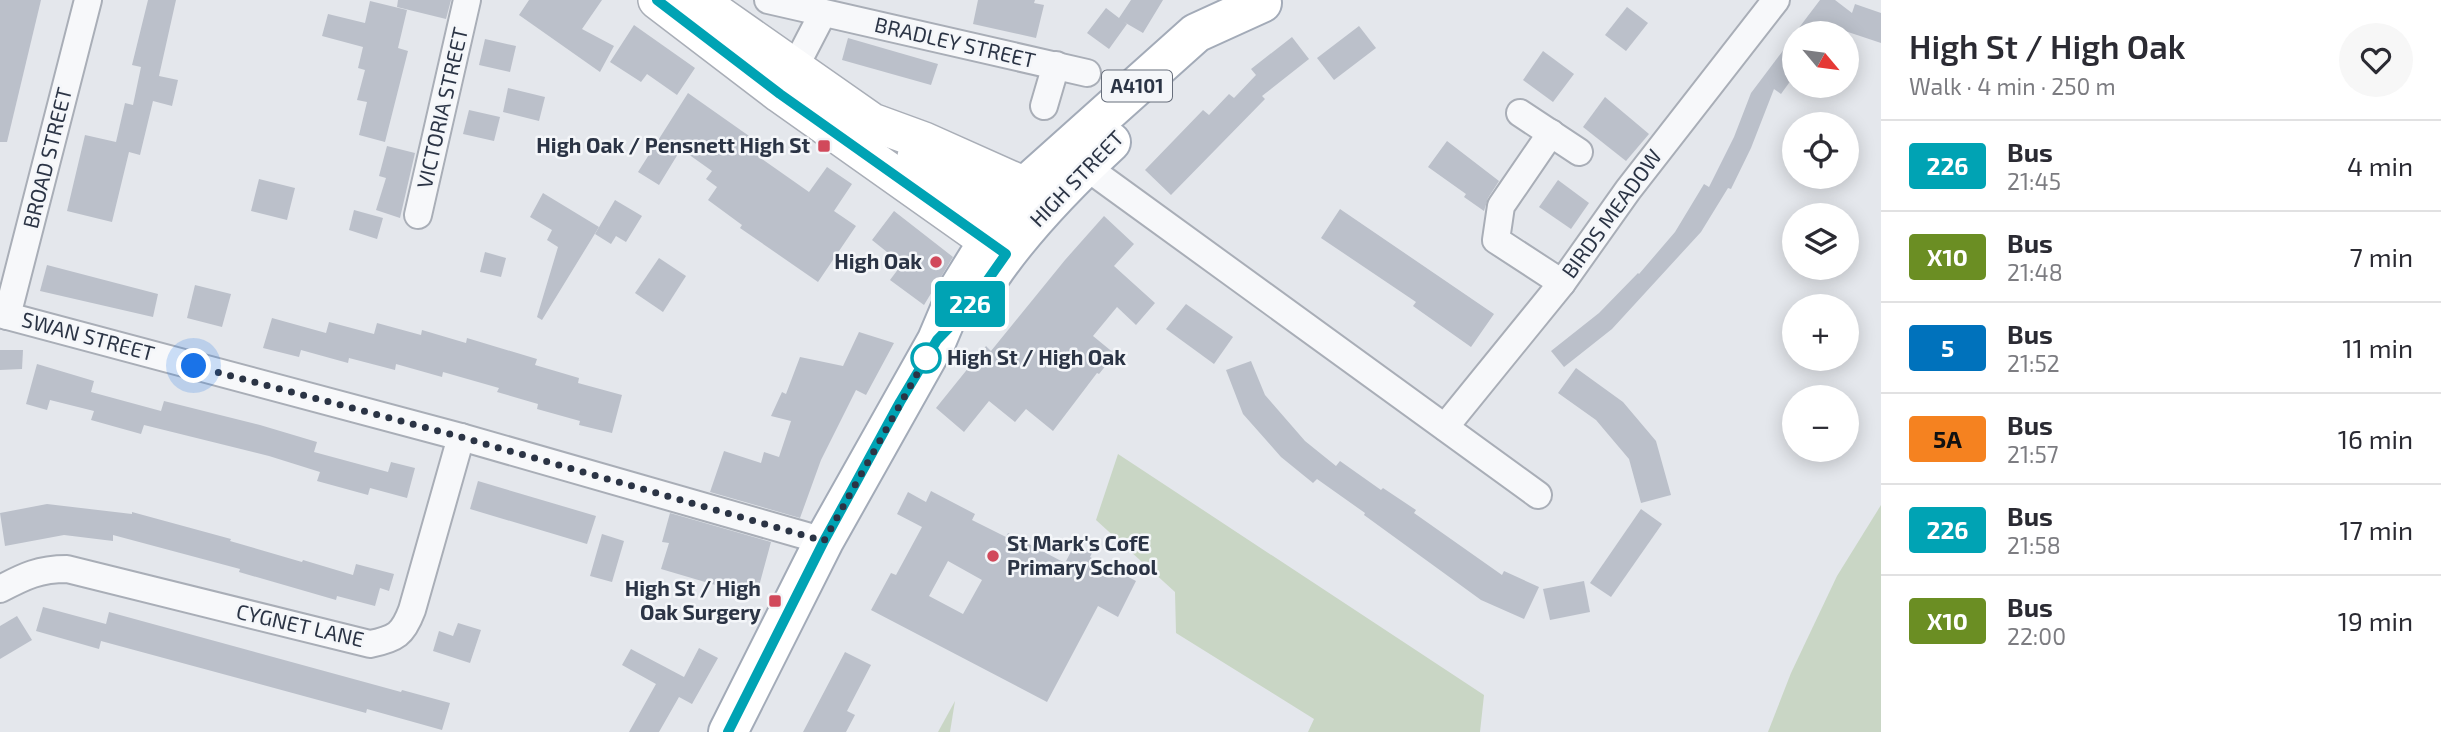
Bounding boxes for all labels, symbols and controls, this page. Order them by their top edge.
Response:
street label: BRADLEY STREET [872,11,1038,72]
north arrow [1782,21,1858,98]
map controls [1782,21,1859,462]
button: heart [2339,23,2413,97]
street label: VICTORIA STREET [411,25,472,191]
text: High St / High Oak [1909,26,2185,66]
road number: A4101 [1102,71,1172,102]
text: Walk · 4 min · 250 m [1909,72,2116,100]
street label: BROAD STREET [17,85,76,231]
button: locate [1782,112,1859,189]
street label: HIGH STREET [1024,125,1128,231]
place label: High Oak / Pensnett High St [536,132,810,157]
text: Bus [2007,136,2053,167]
marker: High Oak / Pensnett High St [816,138,832,154]
street label: BIRDS MEADOW [1556,144,1666,282]
text: 4 min [2347,150,2413,181]
text: 226 [1926,151,1969,180]
text: 21:45 [2007,167,2061,195]
button: layers [1782,203,1859,280]
text: Bus [2007,227,2053,258]
text: 7 min [2350,241,2413,272]
text: X10 [1927,242,1968,271]
place label: High Oak [834,248,922,273]
marker: High Oak [928,254,944,270]
text: 21:48 [2007,258,2063,286]
line badge: 226 [930,281,1010,327]
text: 226 [949,289,991,318]
button: + [1782,294,1859,371]
street label: SWAN STREET [19,306,158,365]
text: Bus [2007,318,2053,349]
text: 11 min [2342,332,2413,363]
text: 5 [1941,333,1954,362]
marker: High St / High Oak [911,343,941,373]
place label: High St / High Oak [947,344,1126,369]
your location [176,348,211,383]
text: 21:52 [2007,349,2060,377]
button: − [1782,385,1859,462]
text: Bus [2007,409,2053,440]
text: 16 min [2338,423,2413,454]
text: 5A [1933,424,1962,453]
text: 21:57 [2007,440,2059,468]
text: Bus [2007,500,2053,531]
text: 17 min [2339,514,2413,545]
text: 226 [1926,515,1969,544]
place label: St Mark's CofE Primary School [1007,530,1158,580]
text: 21:58 [2007,531,2061,559]
marker: St Mark's CofE Primary School [985,548,1001,564]
place label: High St / High Oak Surgery [625,575,761,625]
text: Bus [2007,591,2053,622]
marker: High St / High Oak Surgery [767,593,783,609]
street label: CYGNET LANE [234,598,367,651]
text: 19 min [2338,605,2413,636]
text: X10 [1927,606,1968,635]
text: 22:00 [2007,622,2066,650]

